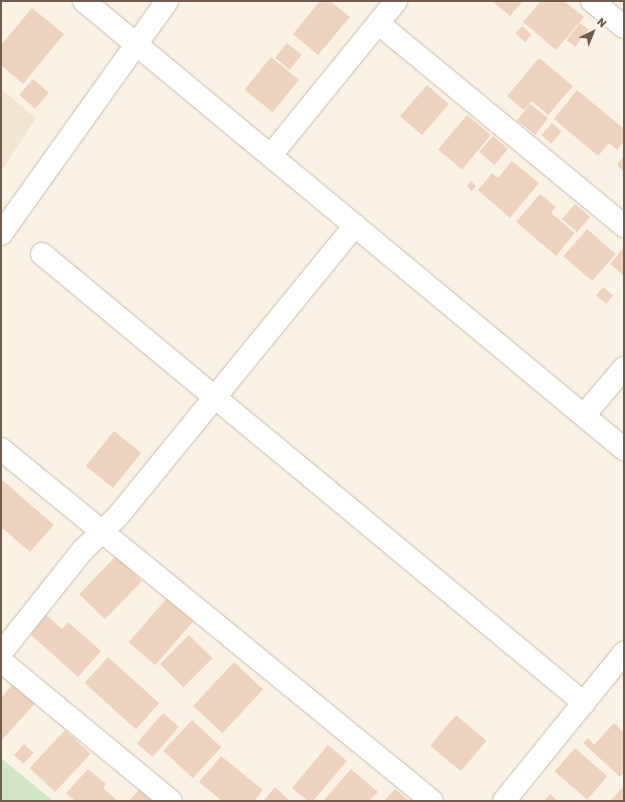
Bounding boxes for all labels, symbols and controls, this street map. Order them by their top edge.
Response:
north arrow [573,12,613,52]
text: N [594,15,609,30]

